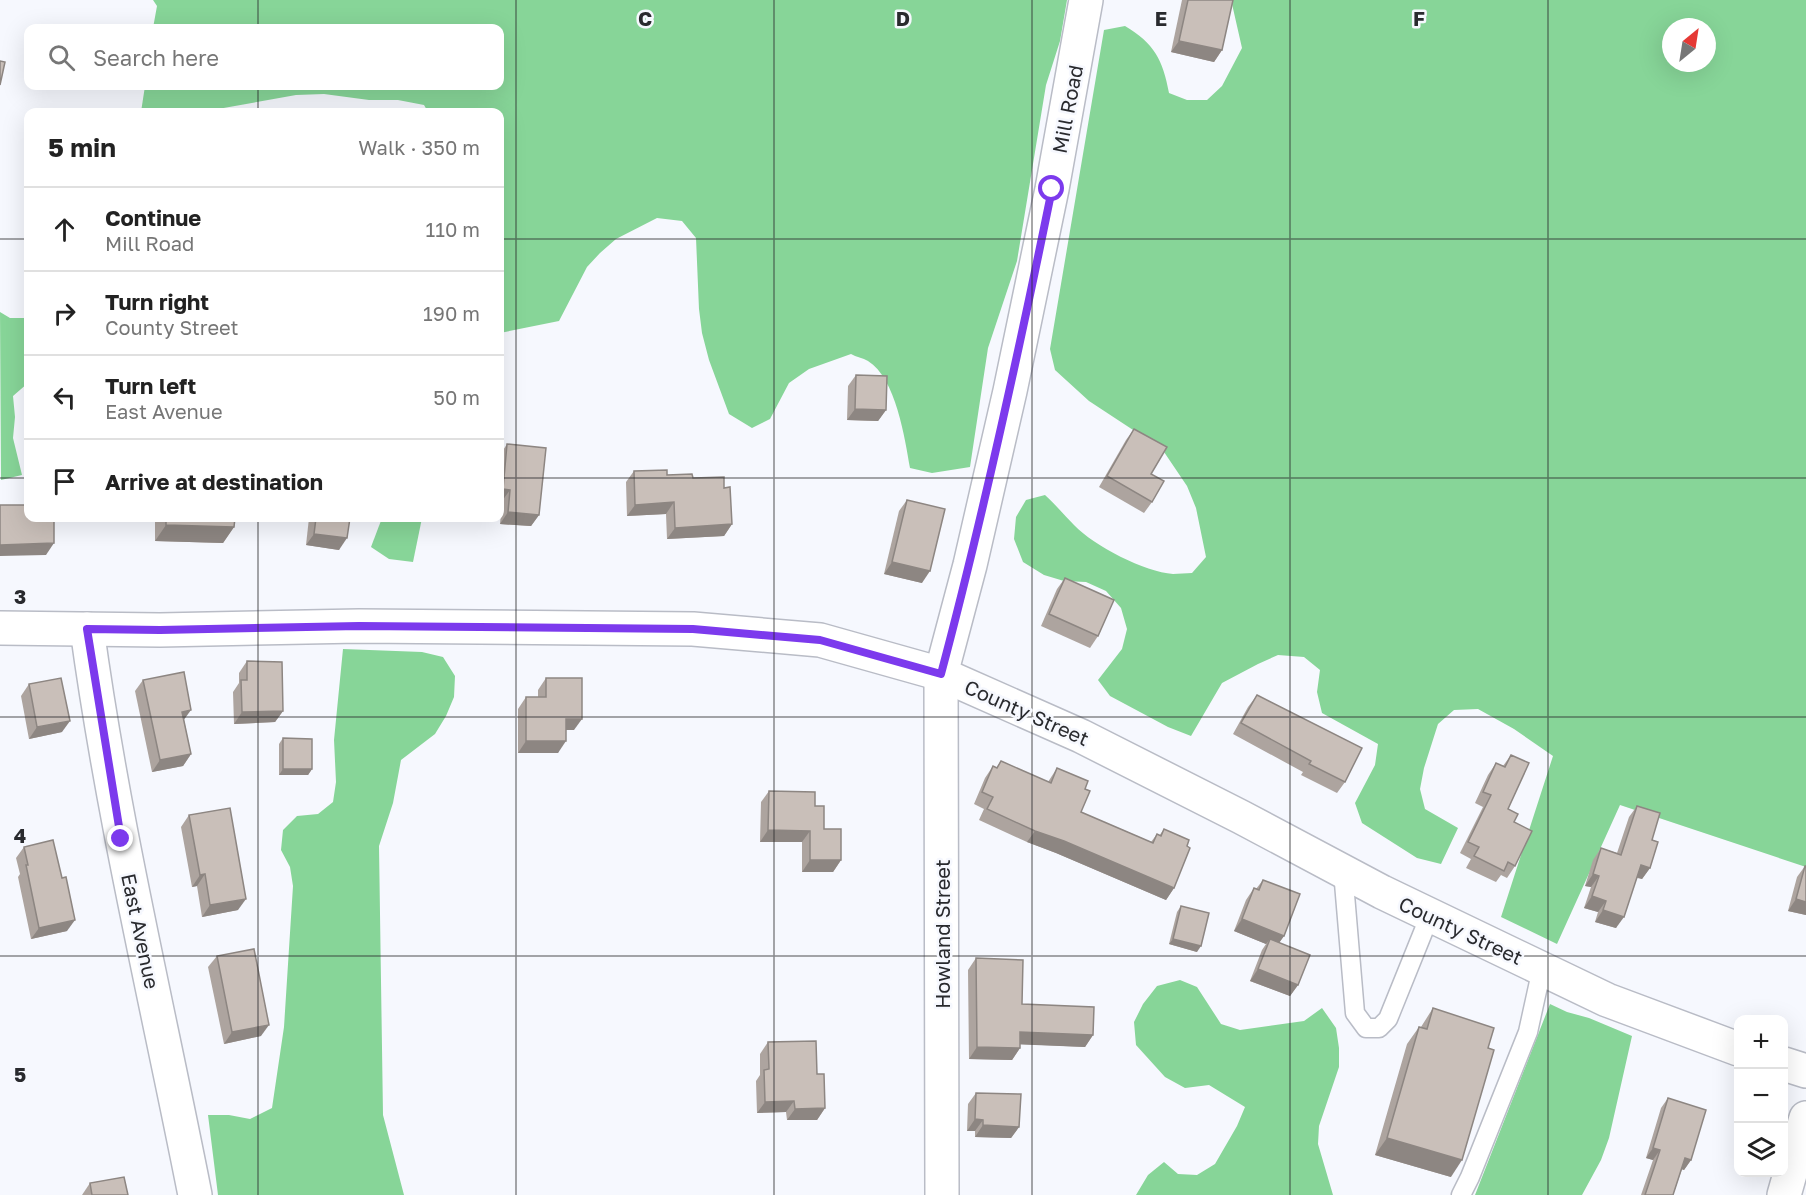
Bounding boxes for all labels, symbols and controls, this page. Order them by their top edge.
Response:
text: C [638,6,652,30]
text: D [896,6,910,30]
text: E [1155,6,1167,30]
text: F [1413,6,1425,30]
north arrow [1662,18,1716,72]
search box [24,24,504,90]
icon: search [45,41,78,74]
text: Search here [93,44,219,71]
street label: Mill Road [1047,63,1087,155]
text: 5 min [48,132,116,163]
text: Walk · 350 m [358,135,480,159]
route start [1038,175,1064,201]
text: Continue [105,204,201,231]
icon: ahead [48,213,81,246]
text: 110 m [426,217,480,241]
text: Mill Road [105,231,194,255]
text: Turn right [105,288,209,315]
icon: right [48,297,81,330]
text: 190 m [423,301,480,325]
text: County Street [105,315,239,339]
text: Turn left [105,372,196,399]
icon: left [48,381,81,414]
text: 50 m [433,385,480,409]
text: East Avenue [105,399,223,423]
icon: arrive [48,465,81,498]
text: Arrive at destination [105,468,323,495]
text: 3 [14,584,26,608]
street label: County Street [961,674,1093,750]
text: 4 [14,823,26,847]
route end [107,825,133,851]
street label: Howland Street [930,859,954,1009]
street label: East Avenue [117,871,165,991]
street label: County Street [1395,891,1527,969]
map controls [1734,1015,1788,1177]
button: + [1734,1015,1788,1069]
text: 5 [14,1062,26,1086]
button: − [1734,1069,1788,1123]
button: layers [1734,1123,1788,1177]

